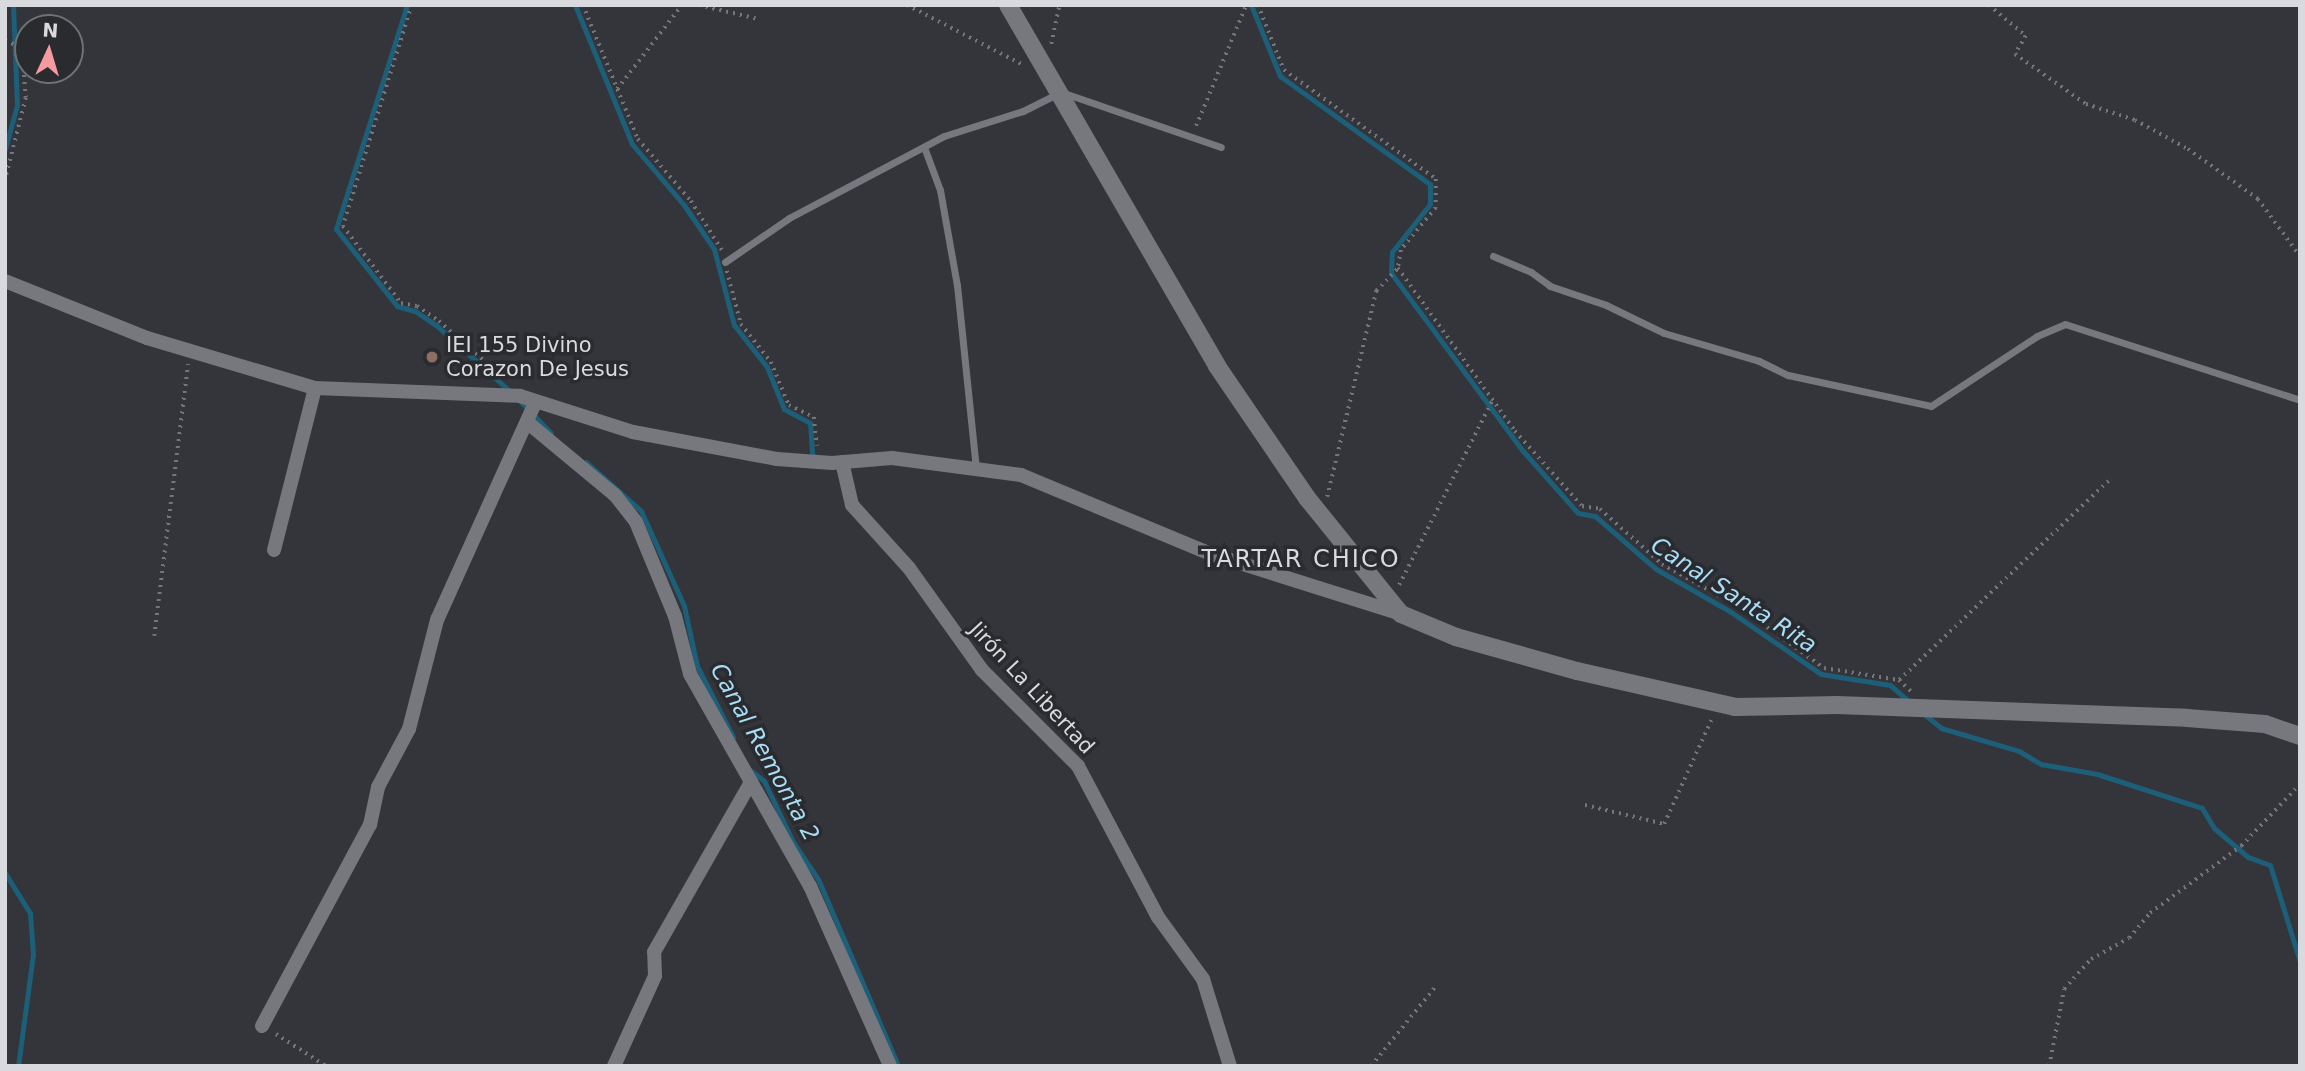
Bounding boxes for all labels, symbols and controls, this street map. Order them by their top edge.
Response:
north arrow [14,14,84,84]
text: N [42,19,59,42]
place label: IEI 155 Divino Corazon De Jesus [446,332,629,382]
marker: IEI 155 Divino Corazon De Jesus [424,349,440,365]
water label: Canal Santa Rita [1646,531,1822,659]
district label: TARTAR CHICO [1203,546,1399,574]
street label: Jirón La Libertad [964,617,1100,759]
water label: Canal Remonta 2 [705,658,825,846]

